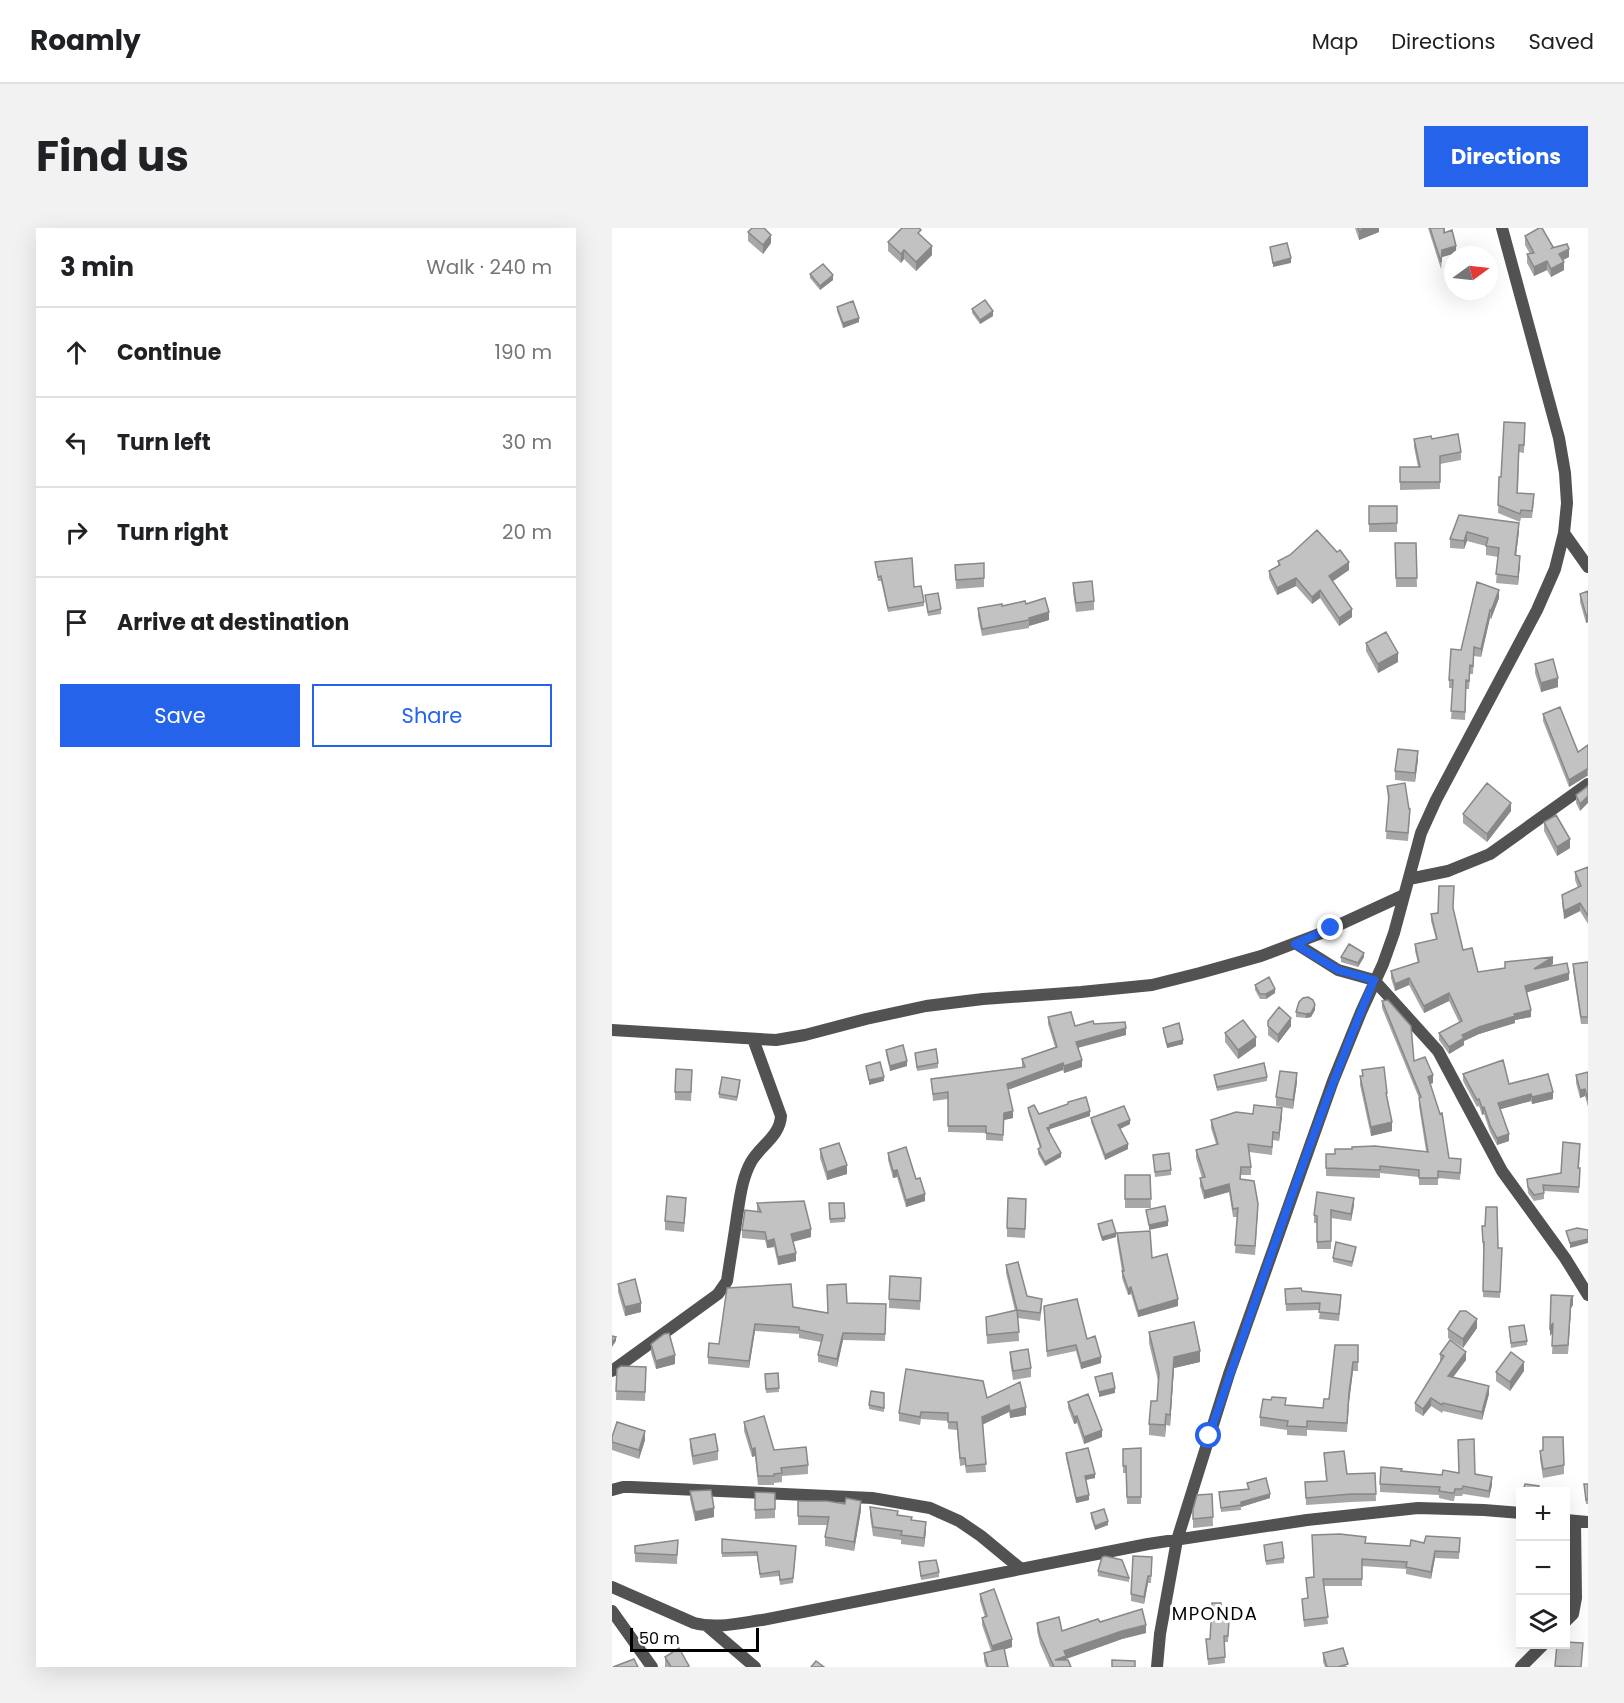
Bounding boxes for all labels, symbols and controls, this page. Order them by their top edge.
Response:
text: Roamly [30,21,141,60]
text: Map [1312,27,1358,56]
text: Directions [1391,27,1495,56]
text: Saved [1528,27,1594,56]
button: Directions [1424,126,1588,187]
text: Find us [36,127,189,186]
north arrow [1444,246,1498,300]
text: 3 min [60,249,134,285]
text: Walk · 240 m [426,253,552,281]
icon: ahead [60,336,93,369]
text: Continue [117,337,221,368]
text: 190 m [495,338,552,366]
icon: left [60,426,93,459]
text: Turn left [117,427,211,458]
text: 30 m [502,428,552,456]
icon: right [60,516,93,549]
text: Turn right [117,517,228,548]
text: 20 m [502,518,552,546]
icon: arrive [60,606,93,639]
text: Arrive at destination [117,607,349,638]
button: Save [60,684,300,747]
button: Share [312,684,552,747]
route end [1317,914,1343,940]
route start [1195,1422,1221,1448]
map controls [1516,1487,1570,1649]
button: + [1516,1487,1570,1541]
button: − [1516,1541,1570,1595]
button: layers [1516,1595,1570,1649]
district label: MPONDA [1172,1601,1258,1626]
scale bar [630,1625,759,1652]
text: 50 m [639,1627,680,1650]

